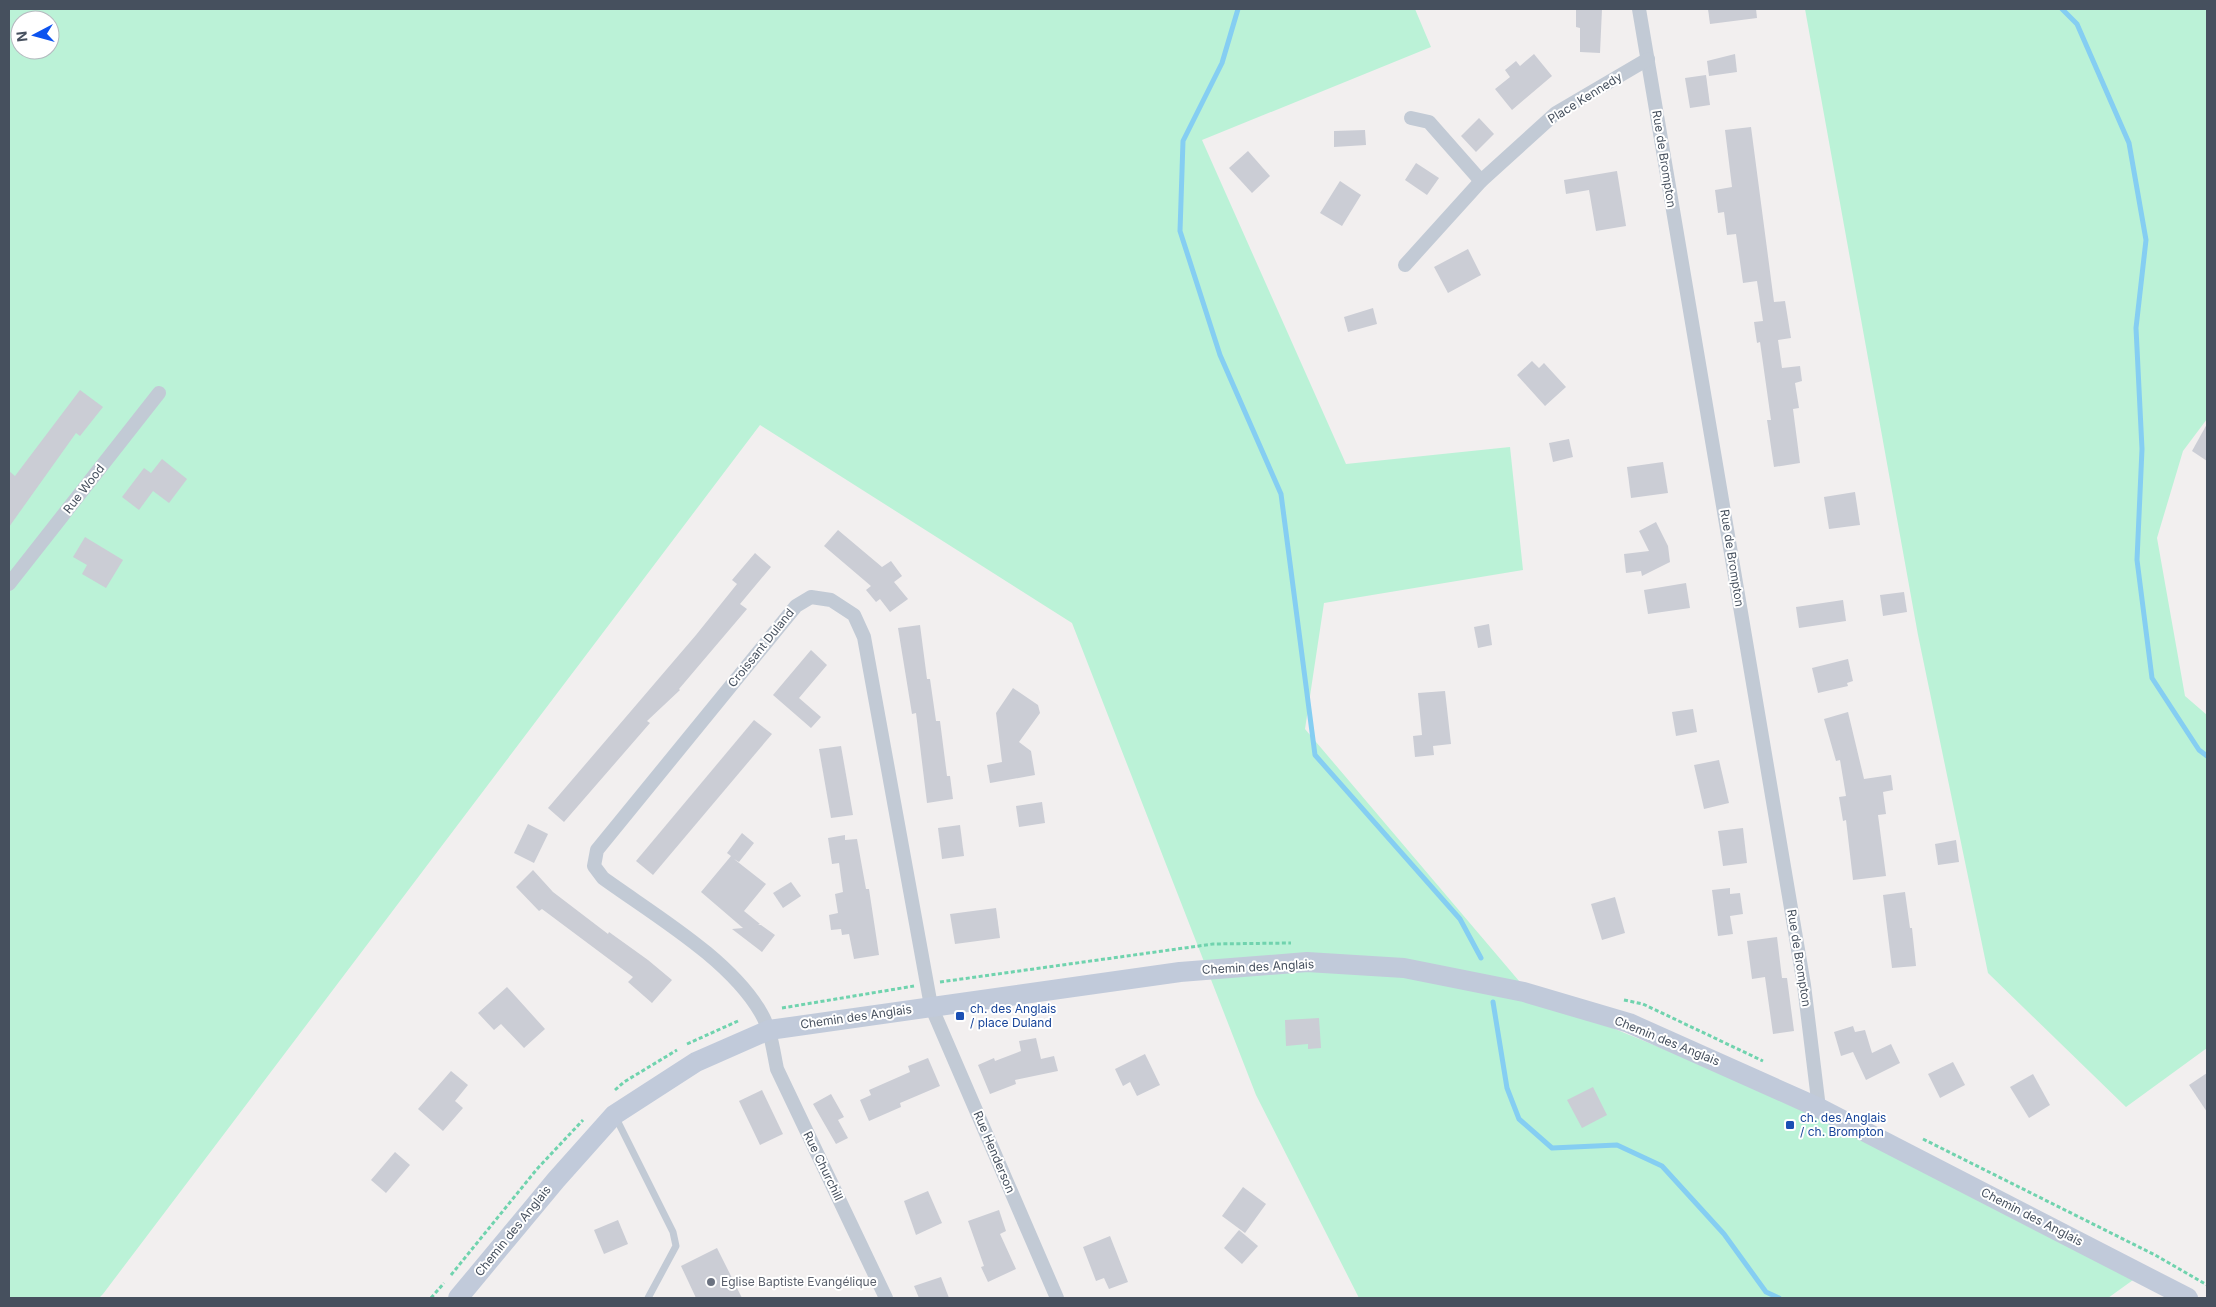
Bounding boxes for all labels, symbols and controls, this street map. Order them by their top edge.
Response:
north arrow [10,10,60,60]
text: N [13,30,31,43]
street label: Place Kennedy [1545,69,1625,126]
street label: Rue de Brompton [1649,109,1680,209]
street label: Rue Wood [60,461,107,516]
street label: Rue de Brompton [1717,508,1748,608]
street label: Croissant Duland [724,605,797,690]
street label: Rue de Brompton [1784,908,1815,1008]
street label: Chemin des Anglais [1201,956,1314,977]
street label: Chemin des Anglais [799,1001,913,1032]
place label: ch. des Anglais / place Duland [970,1001,1056,1030]
marker: ch. des Anglais / place Duland [954,1010,966,1022]
street label: Chemin des Anglais [1612,1013,1722,1069]
street label: Rue Henderson [970,1109,1018,1195]
place label: ch. des Anglais / ch. Brompton [1800,1110,1886,1139]
marker: ch. des Anglais / ch. Brompton [1784,1119,1796,1131]
street label: Rue Churchill [800,1129,847,1203]
street label: Chemin des Anglais [471,1182,554,1279]
street label: Chemin des Anglais [1979,1184,2086,1249]
place label: Eglise Baptiste Evangélique [721,1274,877,1289]
marker: Eglise Baptiste Evangélique [705,1276,717,1288]

